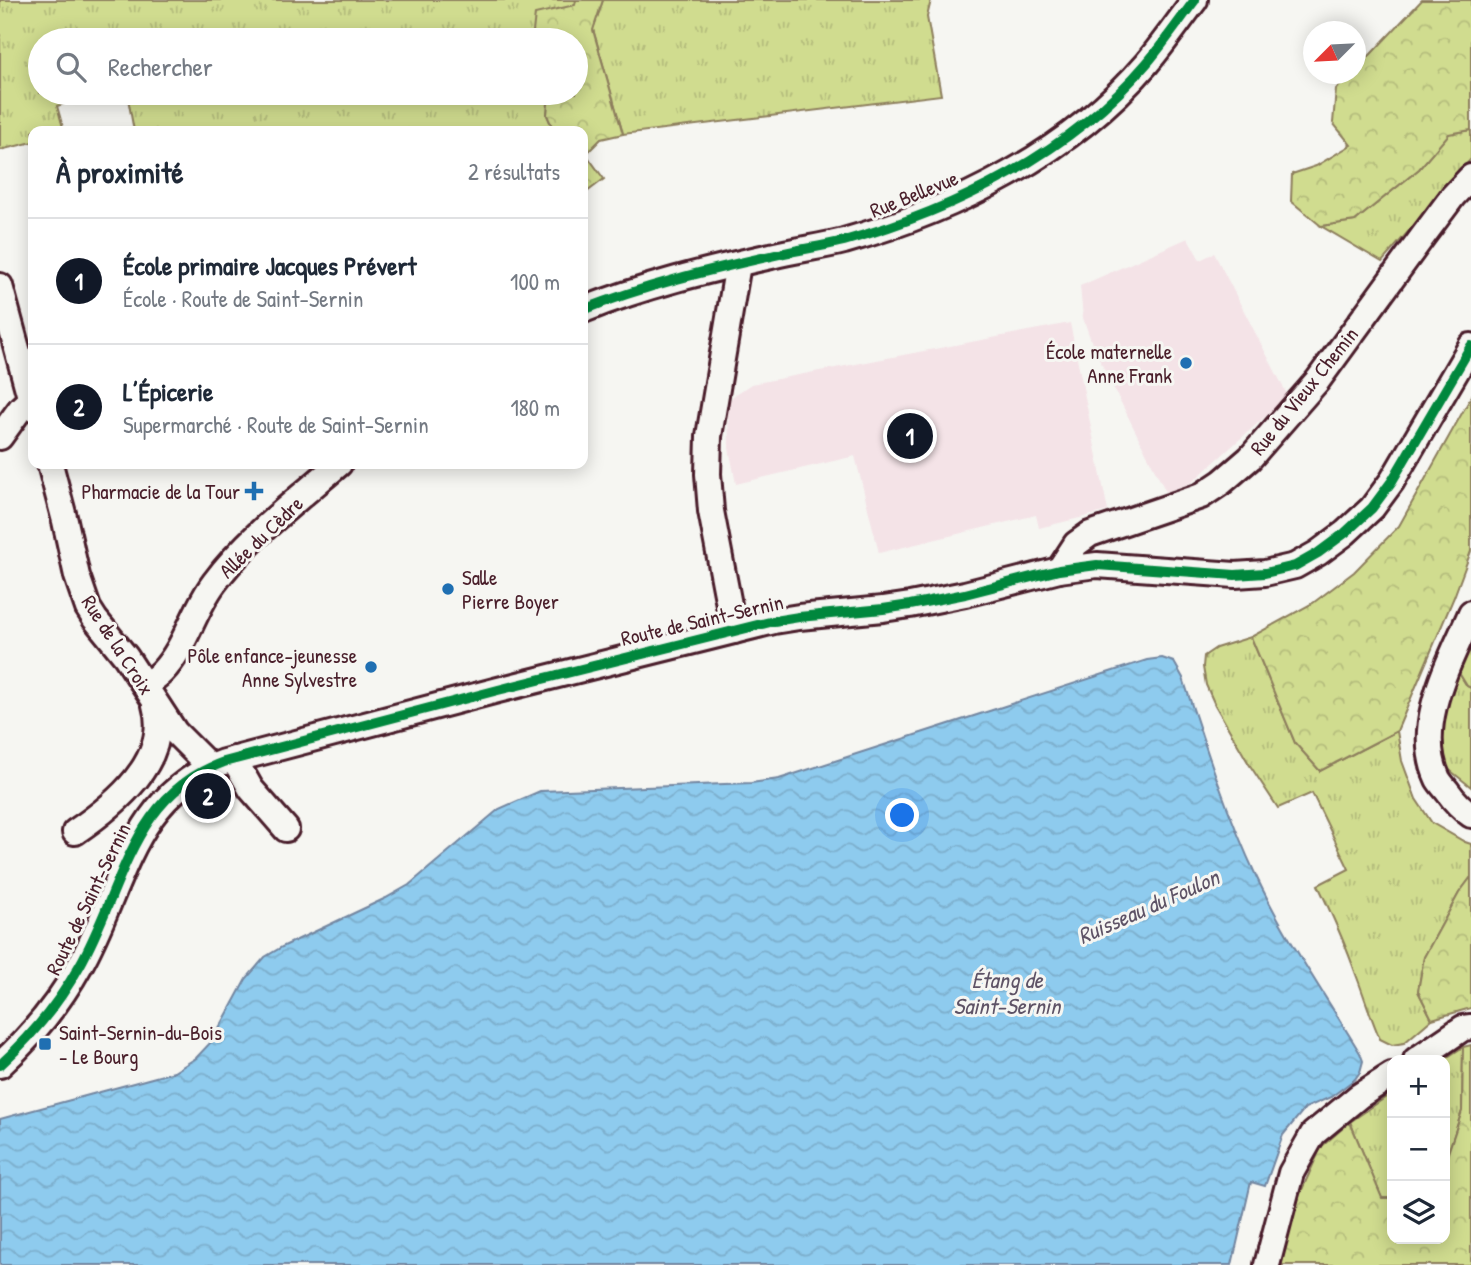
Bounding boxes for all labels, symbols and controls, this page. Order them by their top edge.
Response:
north arrow [1303,21,1366,84]
search box [28,28,588,105]
icon: search [52,48,90,86]
text: Rechercher [108,49,213,84]
text: À proximité [56,152,184,192]
text: 2 résultats [468,156,560,187]
street label: Rue Bellevue [866,163,962,225]
text: École primaire Jacques Prévert [123,248,417,283]
text: 1 [75,266,83,297]
text: 100 m [510,266,560,297]
text: École · Route de Saint-Sernin [123,283,363,314]
street label: Rue du Vieux Chemin [1243,321,1365,461]
place label: École maternelle Anne Frank [1046,337,1172,390]
marker: École maternelle Anne Frank [1178,355,1194,371]
text: L’Épicerie [123,374,213,409]
text: 2 [74,392,84,423]
text: 180 m [510,392,560,423]
text: Supermarché · Route de Saint-Sernin [123,409,429,440]
pin: 1 [887,410,933,462]
place label: Pharmacie de la Tour [81,477,240,506]
marker: Pharmacie de la Tour [246,483,262,499]
street label: Allée du Cèdre [213,489,309,585]
place label: Salle Pierre Boyer [462,563,559,616]
marker: Salle Pierre Boyer [440,581,456,597]
street label: Route de Saint-Sernin [618,587,786,653]
street label: Rue de la Croix [75,590,161,700]
place label: Pôle enfance-jeunesse Anne Sylvestre [187,641,357,694]
marker: Pôle enfance-jeunesse Anne Sylvestre [363,659,379,675]
pin: 2 [185,770,231,822]
your location [885,798,919,832]
street label: Route de Saint-Sernin [39,818,137,980]
water label: Ruisseau du Foulon [1072,860,1225,951]
water label: Étang de Saint-Sernin [954,964,1062,1021]
place label: Saint-Sernin-du-Bois - Le Bourg [59,1018,222,1071]
marker: Saint-Sernin-du-Bois - Le Bourg [37,1036,53,1052]
map controls [1387,1055,1450,1244]
button: + [1387,1055,1450,1118]
button: − [1387,1118,1450,1181]
button: layers [1387,1181,1450,1244]

